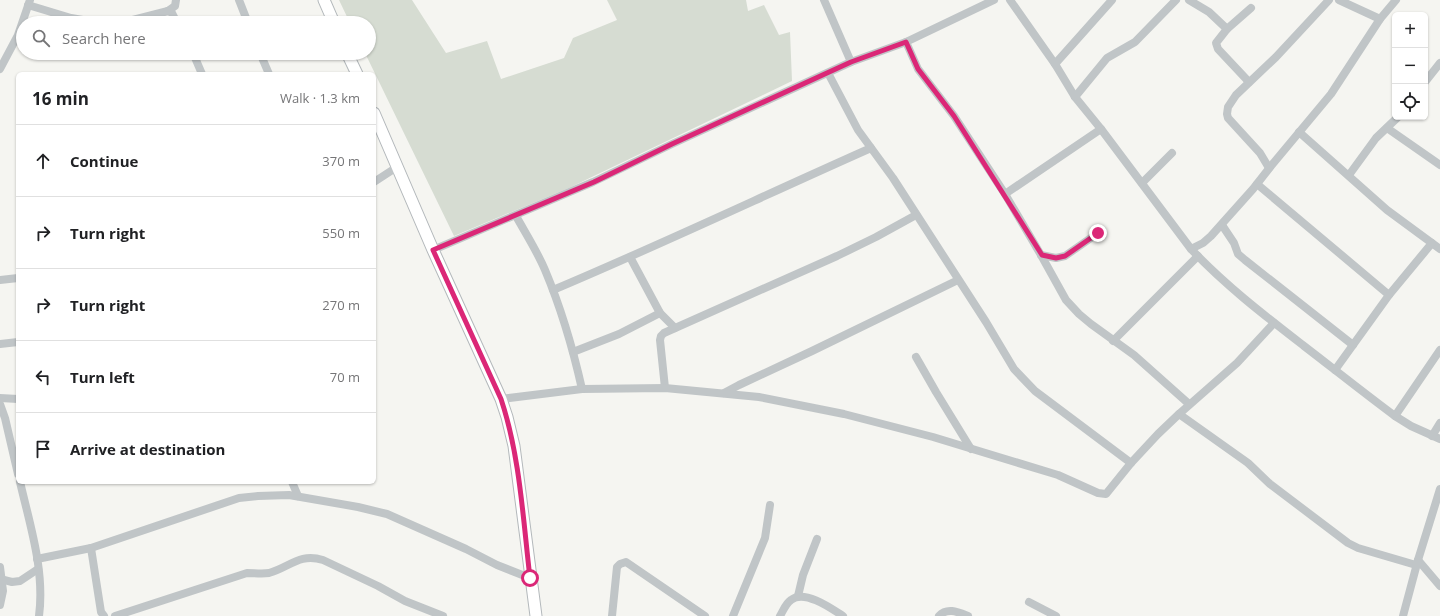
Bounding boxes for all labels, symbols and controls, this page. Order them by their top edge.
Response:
map controls [1392,12,1428,120]
button: + [1392,12,1428,48]
search box [16,16,376,60]
icon: search [30,27,52,49]
text: Search here [62,28,146,48]
button: − [1392,48,1428,84]
button: locate [1392,84,1428,120]
text: 16 min [32,87,89,110]
text: Walk · 1.3 km [280,89,360,107]
icon: ahead [32,150,54,172]
text: Continue [70,151,138,171]
text: 370 m [322,152,360,170]
icon: right [32,222,54,244]
text: Turn right [70,223,145,243]
text: 550 m [322,224,360,242]
route end [1089,224,1107,242]
icon: right [32,294,54,316]
text: Turn right [70,295,145,315]
text: 270 m [322,296,360,314]
icon: left [32,366,54,388]
text: Turn left [70,367,135,387]
text: 70 m [330,368,360,386]
icon: arrive [32,438,54,460]
text: Arrive at destination [70,439,225,459]
route start [521,569,539,587]

